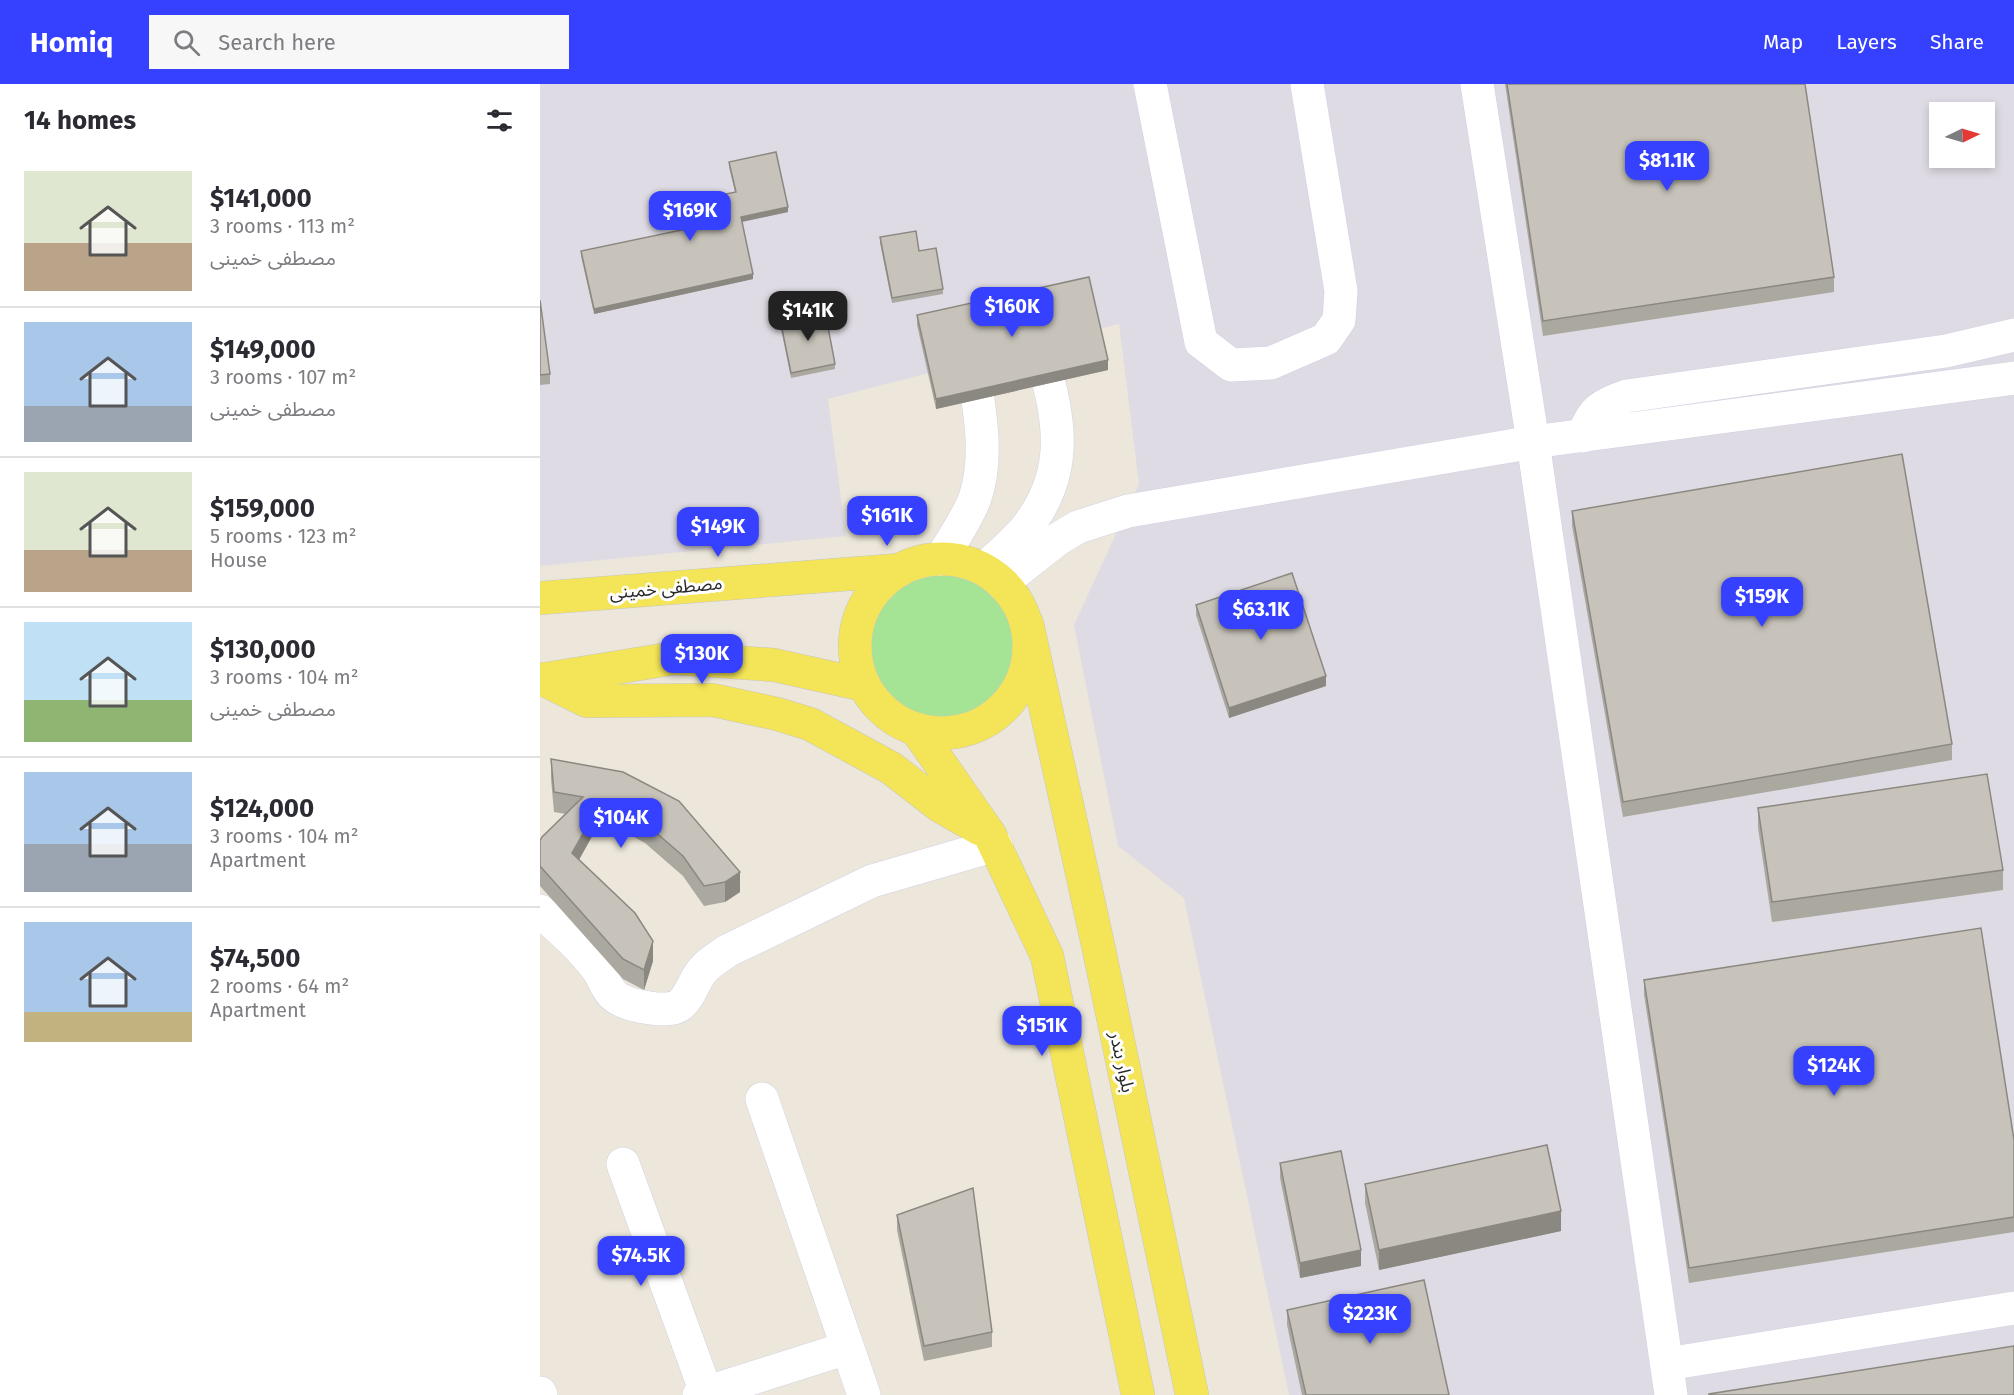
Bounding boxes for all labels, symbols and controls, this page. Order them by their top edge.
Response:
search box [149,15,569,69]
text: Homiq [30,26,113,59]
icon: search [170,26,203,59]
text: Search here [218,29,336,56]
text: Map [1763,29,1803,55]
text: Layers [1836,29,1897,55]
text: Share [1930,29,1984,55]
north arrow [1929,102,1995,168]
map controls [1929,102,1995,168]
icon: filters [483,104,516,137]
text: 14 homes [24,105,136,136]
pin: $81.1K [1618,141,1716,192]
text: $81.1K [1639,148,1695,172]
text: $141,000 [210,183,312,214]
pin: $169K [648,191,732,242]
icon: home [72,195,144,267]
text: $169K [663,198,717,222]
text: 3 rooms · 113 m² [210,214,355,238]
text: مصطفی خمینی [210,246,336,270]
pin: $160K [970,287,1054,338]
pin: $141K [766,291,850,342]
text: $160K [984,294,1040,318]
text: $141K [782,298,834,322]
text: $149,000 [210,334,316,365]
icon: home [72,346,144,418]
text: 3 rooms · 107 m² [210,365,356,389]
text: مصطفی خمینی [210,397,336,421]
text: $159,000 [210,493,315,524]
icon: home [72,496,144,568]
pin: $161K [845,496,929,547]
text: $161K [861,503,913,527]
pin: $149K [676,507,760,558]
text: $149K [691,514,745,538]
text: 5 rooms · 123 m² [210,524,356,548]
text: House [210,548,267,572]
street label: مصطفی خمینی [609,572,723,604]
pin: $159K [1720,577,1804,628]
text: $159K [1735,584,1789,608]
pin: $63.1K [1212,590,1310,641]
text: $63.1K [1232,597,1290,621]
text: $130,000 [210,634,316,665]
pin: $130K [660,634,744,685]
text: $130K [675,641,729,665]
icon: home [72,646,144,718]
text: 3 rooms · 104 m² [210,665,358,689]
text: مصطفی خمینی [210,697,336,721]
text: $124,000 [210,793,314,824]
icon: home [72,796,144,868]
pin: $104K [579,798,663,849]
text: $104K [593,805,649,829]
text: 3 rooms · 104 m² [210,824,358,848]
text: Apartment [210,848,306,872]
text: $74,500 [210,943,300,974]
icon: home [72,946,144,1018]
text: 2 rooms · 64 m² [210,974,349,998]
text: Apartment [210,998,306,1022]
pin: $151K [1000,1006,1084,1057]
text: $151K [1016,1013,1068,1037]
street label: بلوار بندر [1105,1029,1139,1094]
pin: $124K [1792,1046,1876,1097]
text: $124K [1807,1053,1861,1077]
pin: $74.5K [592,1236,690,1287]
text: $74.5K [612,1243,670,1267]
pin: $223K [1328,1294,1412,1345]
text: $223K [1343,1301,1397,1325]

